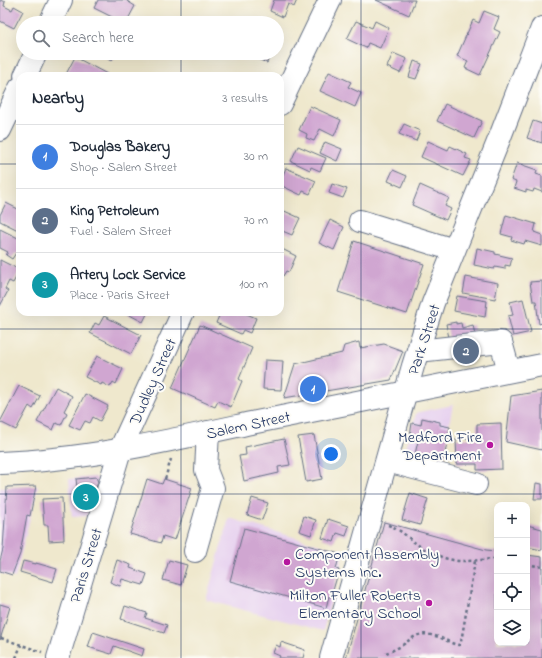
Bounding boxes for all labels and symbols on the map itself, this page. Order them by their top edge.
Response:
street label: Park Street [402,300,448,378]
street label: Dudley Street [124,334,184,430]
pin: 2 [453,336,479,366]
pin: 1 [300,374,326,404]
street label: Salem Street [204,405,293,447]
place label: Medford Fire Department [398,426,483,468]
marker: Medford Fire Department [485,440,495,450]
your location [321,444,341,464]
pin: 3 [73,482,99,512]
street label: Paris Street [64,525,110,606]
place label: Component Assembly Systems Inc. [295,543,439,585]
marker: Component Assembly Systems Inc. [282,557,292,567]
place label: Milton Fuller Roberts Elementary School [289,584,421,626]
marker: Milton Fuller Roberts Elementary School [424,598,434,608]

